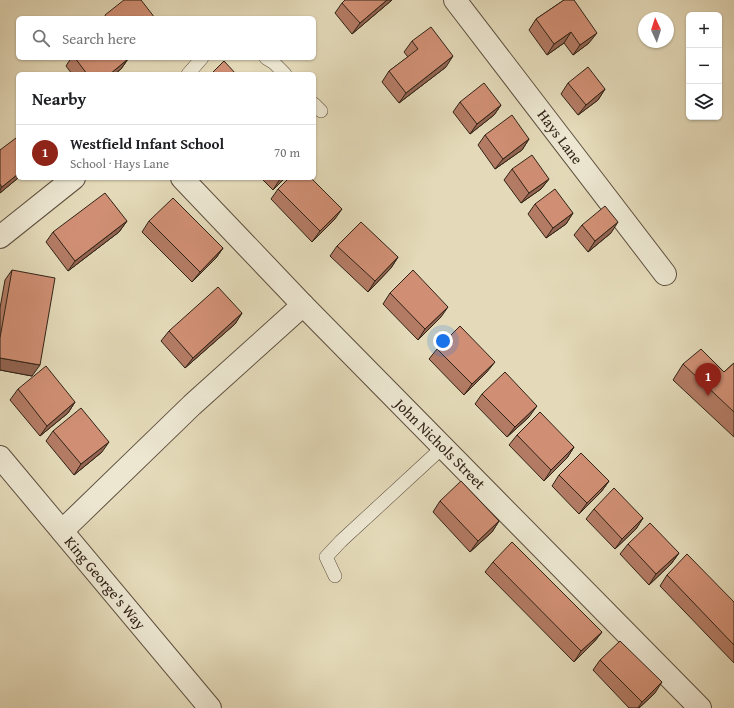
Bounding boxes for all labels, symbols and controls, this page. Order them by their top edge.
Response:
north arrow [638,12,674,48]
map controls [686,12,722,120]
button: + [686,12,722,48]
search box [16,16,316,60]
icon: search [30,27,52,49]
text: Search here [62,28,136,49]
button: − [686,48,722,84]
button: layers [686,84,722,120]
text: Nearby [32,86,86,111]
street label: Hays Lane [533,105,588,168]
text: Westfield Infant School [70,133,224,154]
text: 1 [42,143,48,162]
text: 70 m [274,143,300,162]
text: School · Hays Lane [70,154,169,173]
your location [433,331,453,351]
pin: 1 [695,363,721,396]
street label: John Nichols Street [389,392,491,494]
street label: King George's Way [60,531,151,634]

